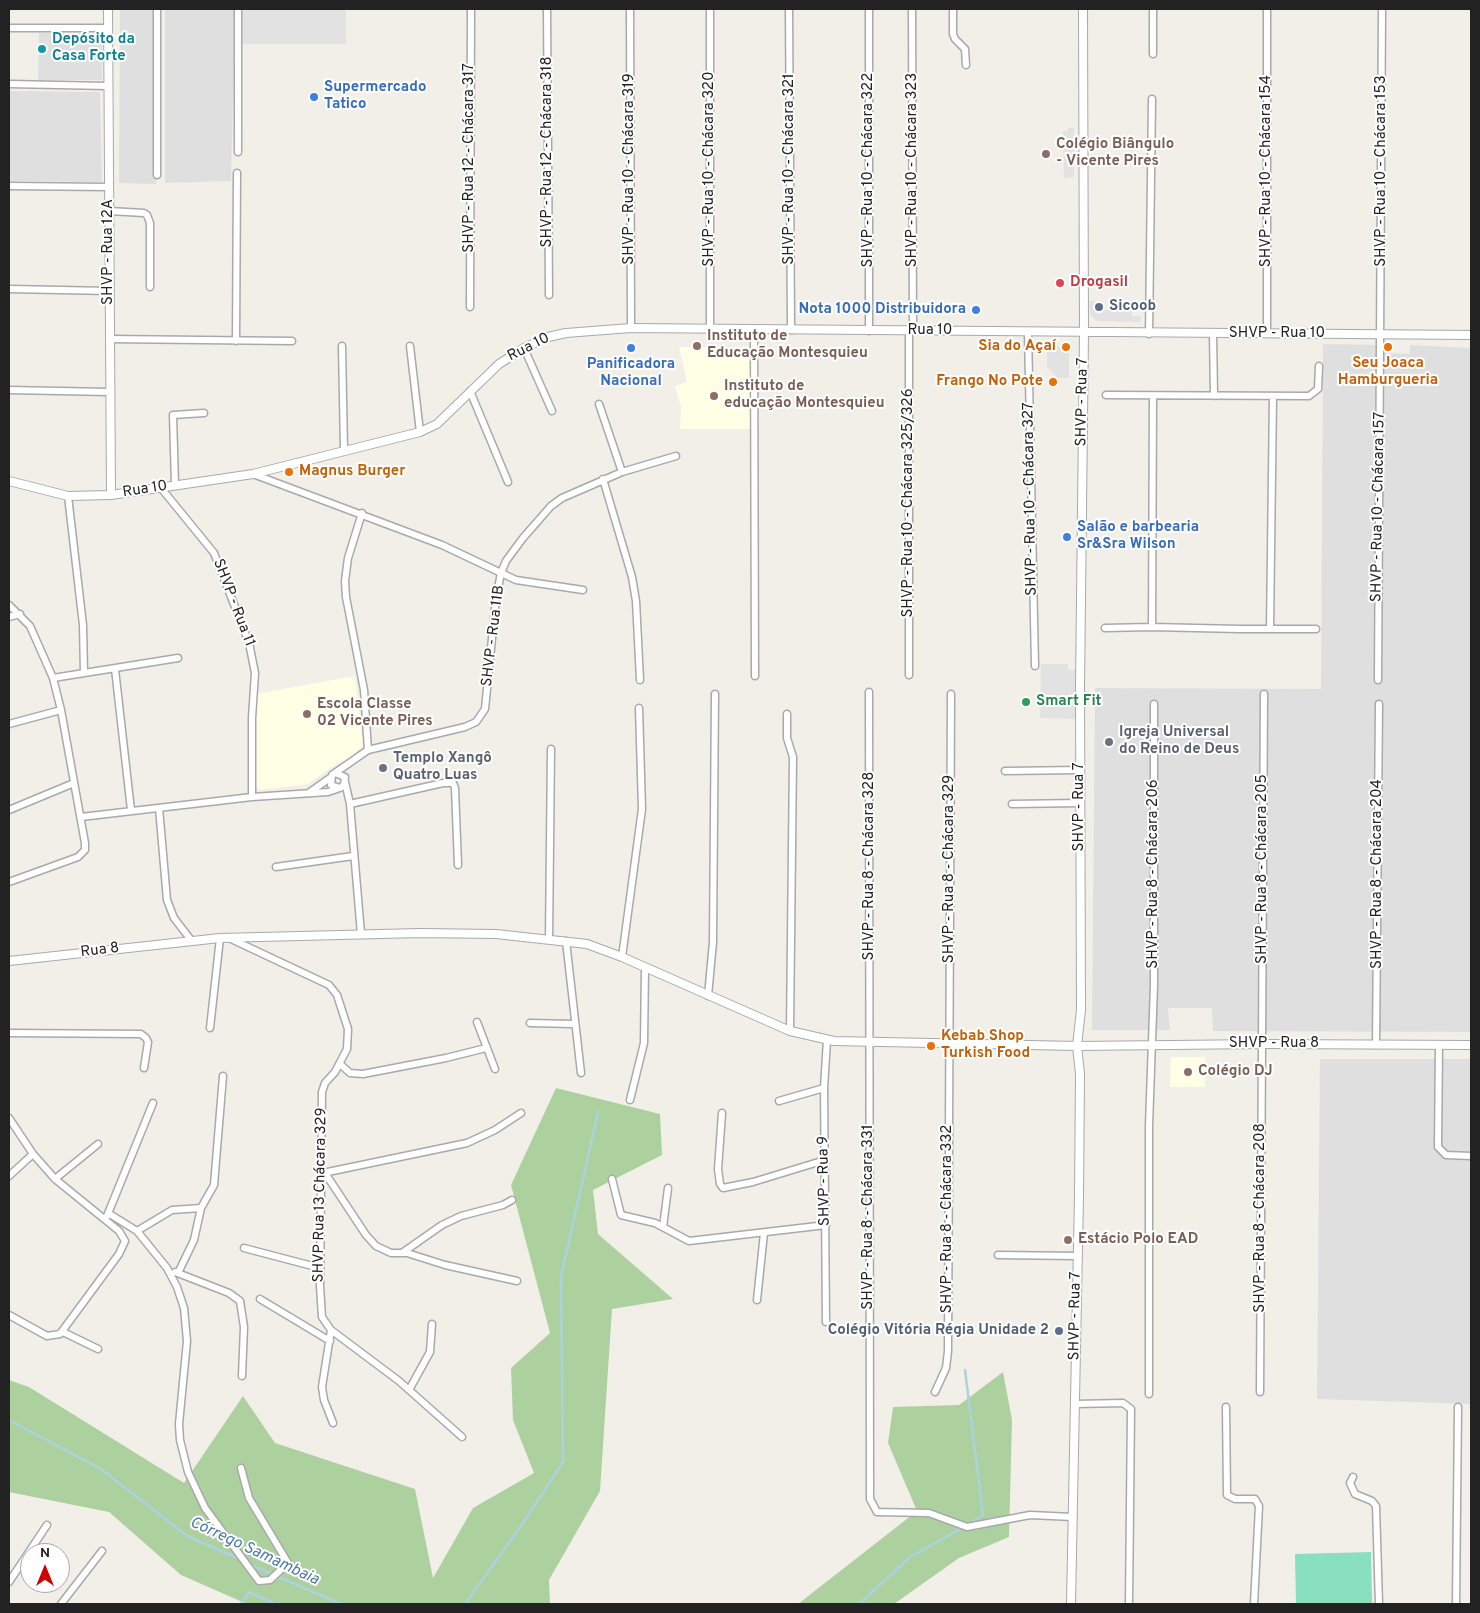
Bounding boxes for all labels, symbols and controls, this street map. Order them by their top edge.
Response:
place label: Depósito da Casa Forte [52,31,135,66]
marker: Depósito da Casa Forte [36,43,48,55]
street label: SHVP - Rua 12 - Chácara 318 [539,56,557,248]
street label: SHVP - Rua 12 - Chácara 317 [461,63,479,253]
street label: SHVP - Rua 10 - Chácara 320 [701,71,719,267]
street label: SHVP - Rua 10 - Chácara 319 [621,73,639,265]
street label: SHVP - Rua 10 - Chácara 321 [781,73,799,265]
street label: SHVP - Rua 10 - Chácara 322 [860,73,878,267]
street label: SHVP - Rua 10 - Chácara 323 [904,73,922,267]
street label: SHVP - Rua 10 - Chácara 154 [1258,75,1276,267]
street label: SHVP - Rua 10 - Chácara 153 [1373,75,1391,267]
place label: Supermercado Tatico [324,79,426,114]
marker: Supermercado Tatico [308,91,320,103]
place label: Colégio Biângulo - Vicente Pires [1056,136,1174,171]
marker: Colégio Biângulo - Vicente Pires [1040,148,1052,160]
street label: SHVP - Rua 12A [100,199,118,305]
place label: Drogasil [1070,274,1128,292]
marker: Drogasil [1054,277,1066,289]
place label: Sicoob [1109,298,1156,316]
place label: Nota 1000 Distribuidora [799,301,966,319]
marker: Sicoob [1093,301,1105,313]
marker: Nota 1000 Distribuidora [970,304,982,316]
street label: Rua 10 [908,322,952,340]
street label: SHVP - Rua 10 [1229,325,1325,343]
place label: Instituto de Educação Montesquieu [707,328,868,363]
street label: Rua 10 [505,330,553,366]
place label: Sia do Açaí [978,338,1056,356]
marker: Instituto de Educação Montesquieu [691,340,703,352]
marker: Sia do Açaí [1060,341,1072,353]
marker: Seu Joaca Hamburgueria [1382,341,1394,353]
marker: Panificadora Nacional [625,342,637,354]
place label: Seu Joaca Hamburgueria [1338,355,1438,390]
place label: Panificadora Nacional [587,356,675,391]
street label: SHVP - Rua 7 [1073,357,1093,447]
place label: Frango No Pote [936,373,1043,391]
marker: Frango No Pote [1047,376,1059,388]
place label: Instituto de educação Montesquieu [724,378,885,413]
street label: SHVP - Rua 10 - Chácara 325/326 [900,388,918,618]
marker: Instituto de educação Montesquieu [708,390,720,402]
street label: SHVP - Rua 10 - Chácara 327 [1020,402,1042,596]
street label: SHVP - Rua 10 - Chácara 157 [1368,412,1390,602]
place label: Magnus Burger [299,463,405,481]
marker: Magnus Burger [283,466,295,478]
street label: Rua 10 [121,478,169,502]
place label: Salão e barbearia Sr&Sra Wilson [1077,519,1199,554]
marker: Salão e barbearia Sr&Sra Wilson [1061,531,1073,543]
street label: SHVP - Rua 11 [208,557,258,649]
street label: SHVP - Rua 11B [479,584,509,688]
place label: Smart Fit [1036,693,1102,711]
place label: Escola Classe 02 Vicente Pires [317,696,433,731]
marker: Smart Fit [1020,696,1032,708]
marker: Escola Classe 02 Vicente Pires [301,708,313,720]
place label: Igreja Universal do Reino de Deus [1119,724,1239,759]
marker: Igreja Universal do Reino de Deus [1103,736,1115,748]
place label: Templo Xangô Quatro Luas [393,750,492,785]
marker: Templo Xangô Quatro Luas [377,762,389,774]
street label: SHVP - Rua 7 [1071,763,1089,851]
street label: SHVP - Rua 8 - Chácara 328 [861,772,879,960]
street label: SHVP - Rua 8 - Chácara 205 [1254,774,1272,964]
street label: SHVP - Rua 8 - Chácara 329 [941,775,959,963]
street label: SHVP - Rua 8 - Chácara 206 [1145,779,1163,969]
street label: SHVP - Rua 8 - Chácara 204 [1369,779,1387,969]
street label: Rua 8 [80,940,120,962]
place label: Kebab Shop Turkish Food [941,1028,1030,1063]
street label: SHVP - Rua 8 [1229,1035,1319,1053]
marker: Kebab Shop Turkish Food [925,1040,937,1052]
place label: Colégio DJ [1198,1063,1273,1081]
marker: Colégio DJ [1182,1066,1194,1078]
street label: SHVP Rua 13 Chácara 329 [310,1107,332,1283]
street label: SHVP - Rua 8 - Chácara 208 [1252,1123,1270,1313]
street label: SHVP - Rua 8 - Chácara 331 [860,1124,878,1310]
street label: SHVP - Rua 8 - Chácara 332 [939,1125,957,1313]
street label: SHVP - Rua 9 [815,1136,835,1226]
place label: Estácio Polo EAD [1078,1231,1198,1249]
marker: Estácio Polo EAD [1062,1234,1074,1246]
street label: SHVP - Rua 7 [1066,1271,1086,1361]
place label: Colégio Vitória Régia Unidade 2 [828,1322,1049,1340]
marker: Colégio Vitória Régia Unidade 2 [1053,1325,1065,1337]
water label: Córrego Samambaia [186,1514,322,1590]
north arrow [20,1543,70,1593]
text: N [40,1545,50,1562]

